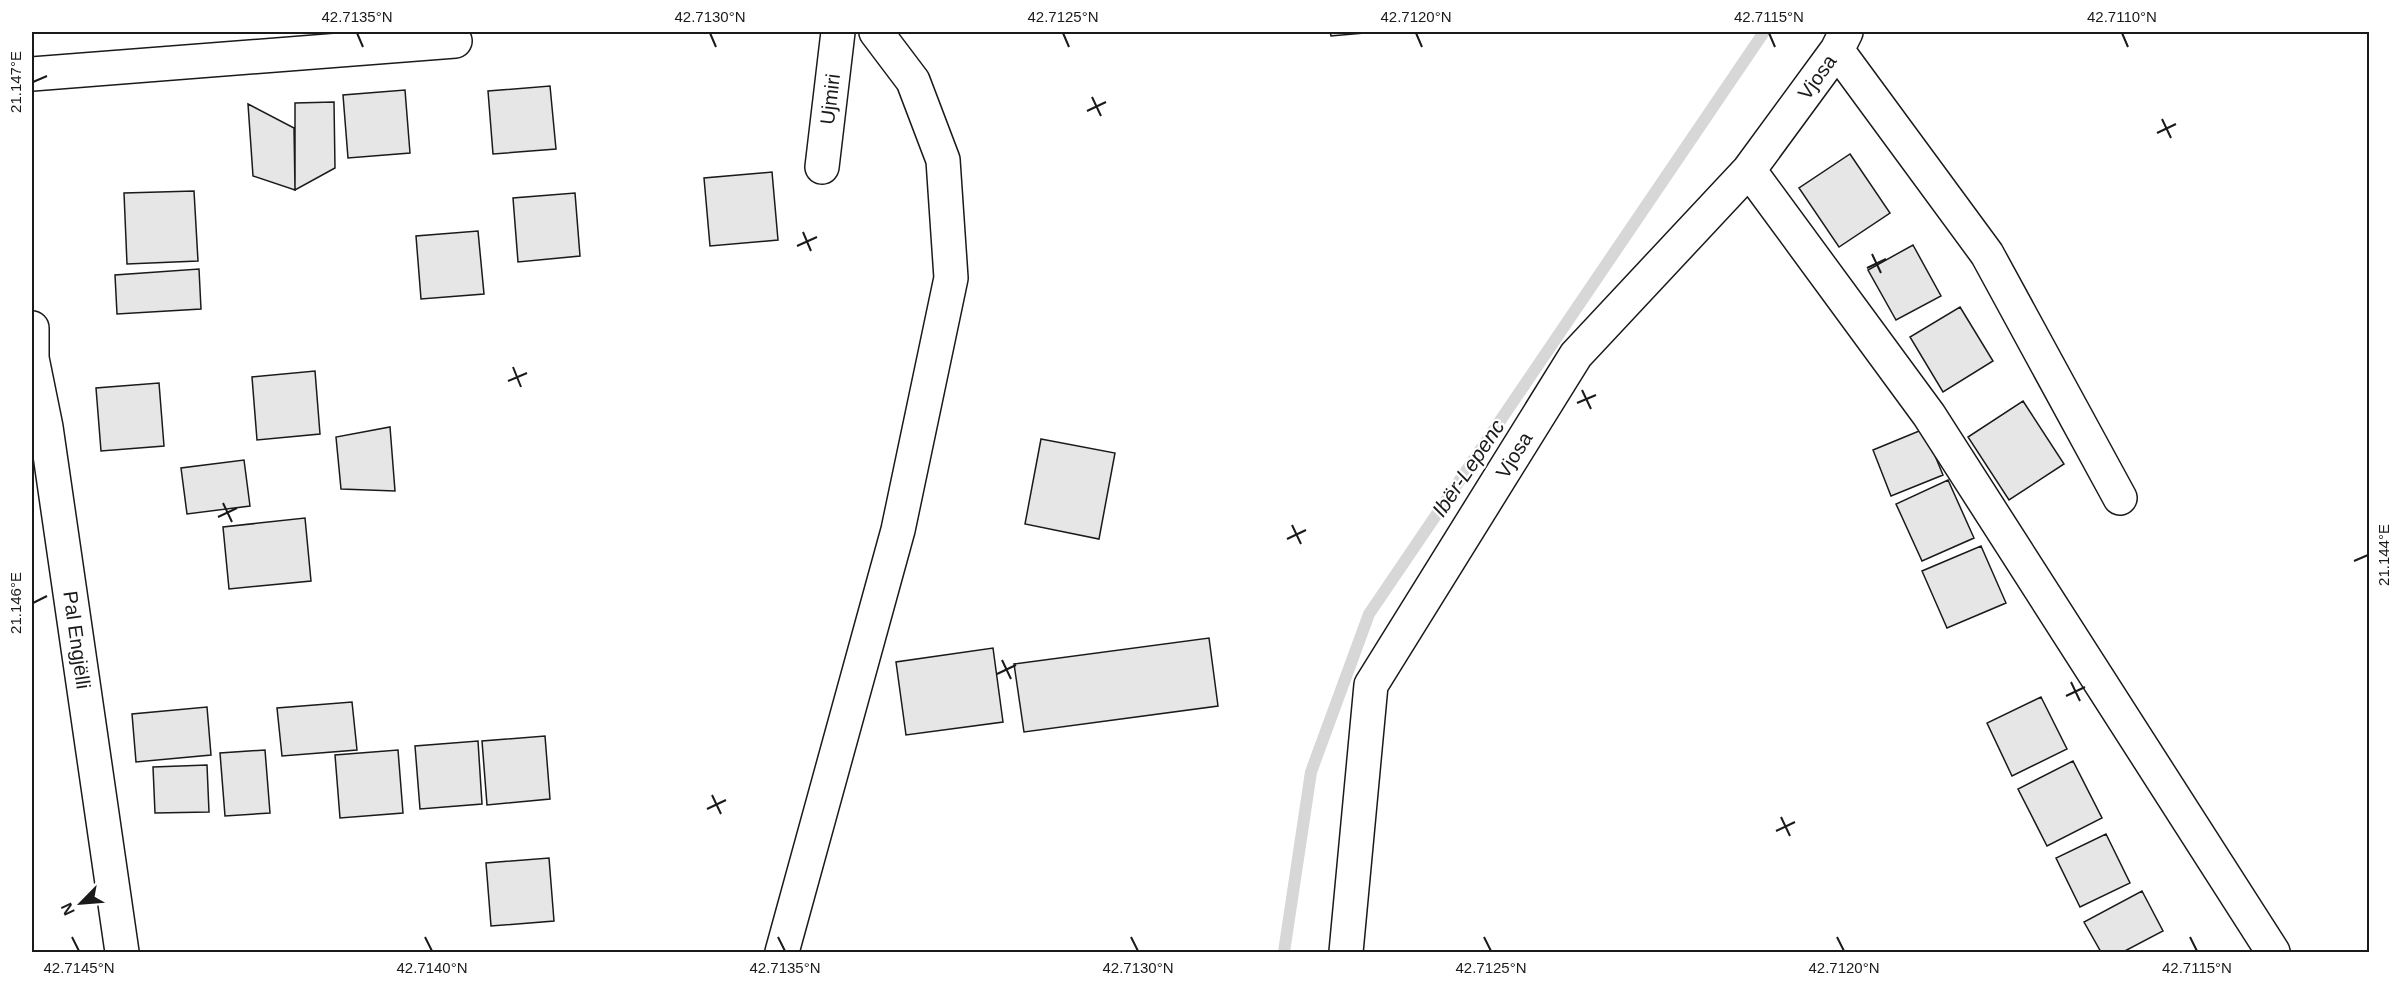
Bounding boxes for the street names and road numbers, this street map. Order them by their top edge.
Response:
street label: Vjosa [1793,50,1841,104]
street label: Ujmiri [816,72,844,126]
street label: Vjosa [1491,427,1537,482]
street label: Pal Engjëlli [59,589,95,691]

